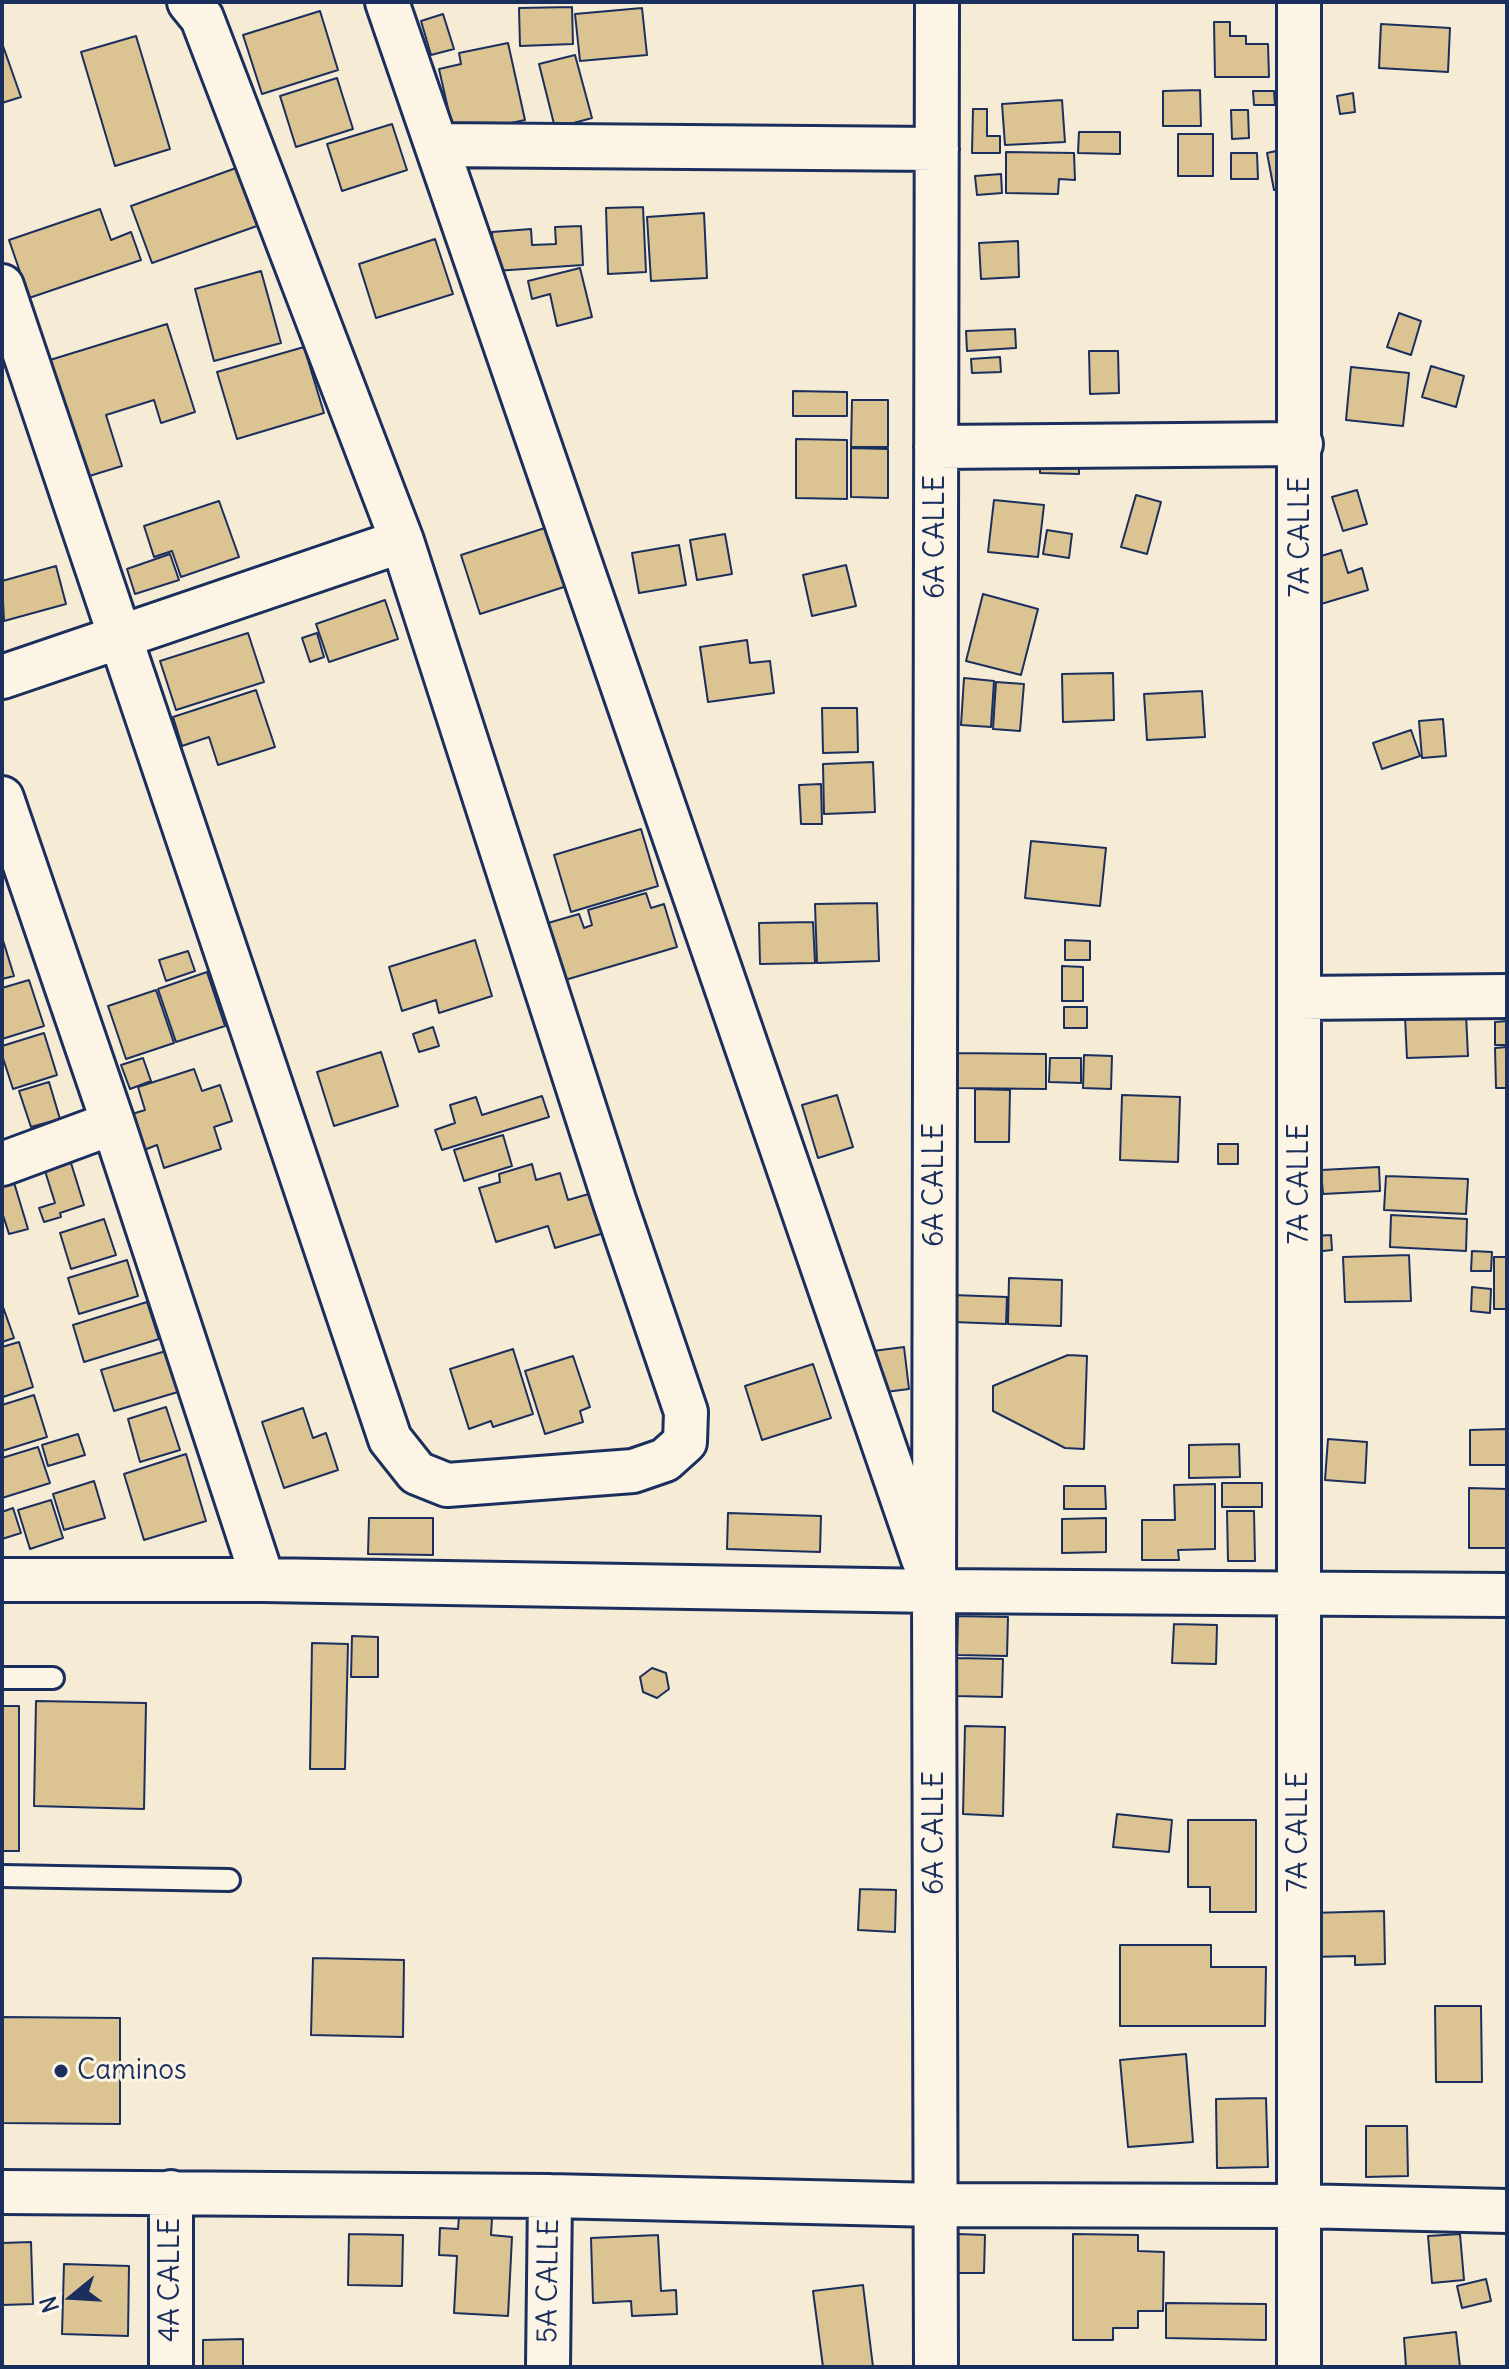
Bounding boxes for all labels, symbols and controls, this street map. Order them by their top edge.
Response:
street label: 6A CALLE [919,475,953,599]
street label: 7A CALLE [1284,476,1318,598]
street label: 6A CALLE [918,1123,952,1247]
street label: 7A CALLE [1283,1123,1317,1245]
street label: 6A CALLE [918,1771,952,1895]
street label: 7A CALLE [1282,1771,1316,1893]
place label: Caminos [77,2054,187,2088]
marker: Caminos [52,2062,70,2080]
street label: 4A CALLE [154,2218,188,2342]
street label: 5A CALLE [531,2219,567,2343]
north arrow [32,2257,112,2337]
text: N [34,2293,65,2316]

